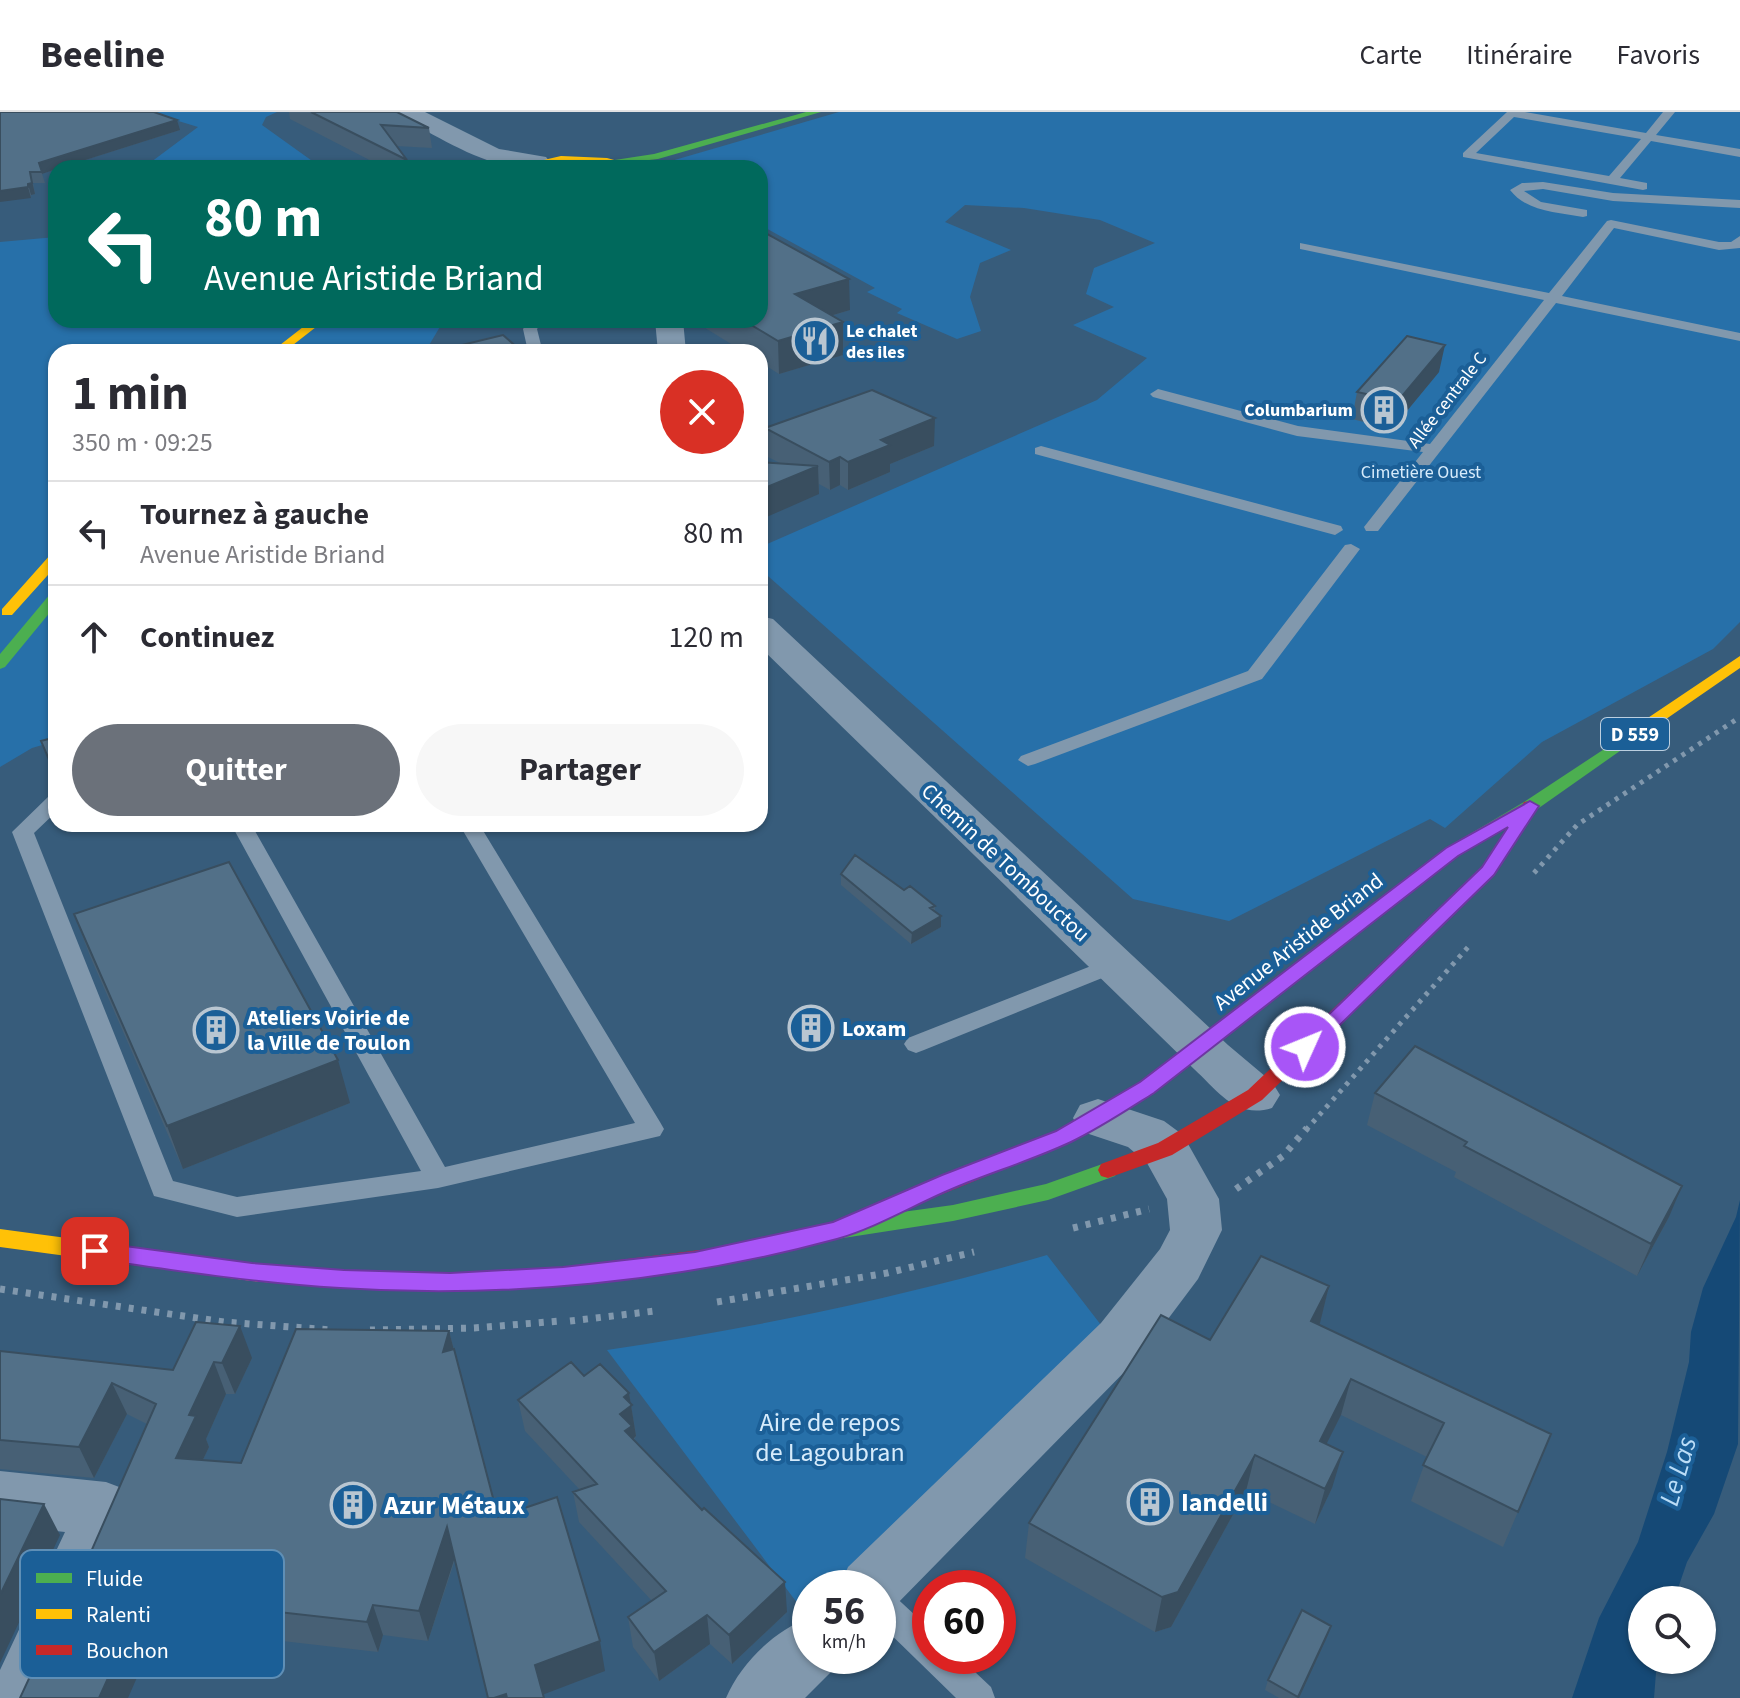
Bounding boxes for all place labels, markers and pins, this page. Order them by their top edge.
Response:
restaurant icon: Le chalet des iles [791,317,839,365]
place label: Le chalet des iles [846,319,917,365]
building icon: Columbarium [1360,386,1408,434]
place label: Columbarium [1244,398,1353,423]
place label: Ateliers Voirie de la Ville de Toulon [246,1002,411,1059]
building icon: Loxam [787,1004,835,1052]
building icon: Ateliers Voirie de la Ville de Toulon [192,1006,240,1054]
place label: Loxam [842,1013,906,1045]
pin [61,1217,129,1285]
building icon: Iandelli [1126,1478,1174,1526]
building icon: Azur Métaux [329,1481,377,1529]
place label: Iandelli [1181,1484,1268,1521]
place label: Azur Métaux [383,1487,525,1524]

